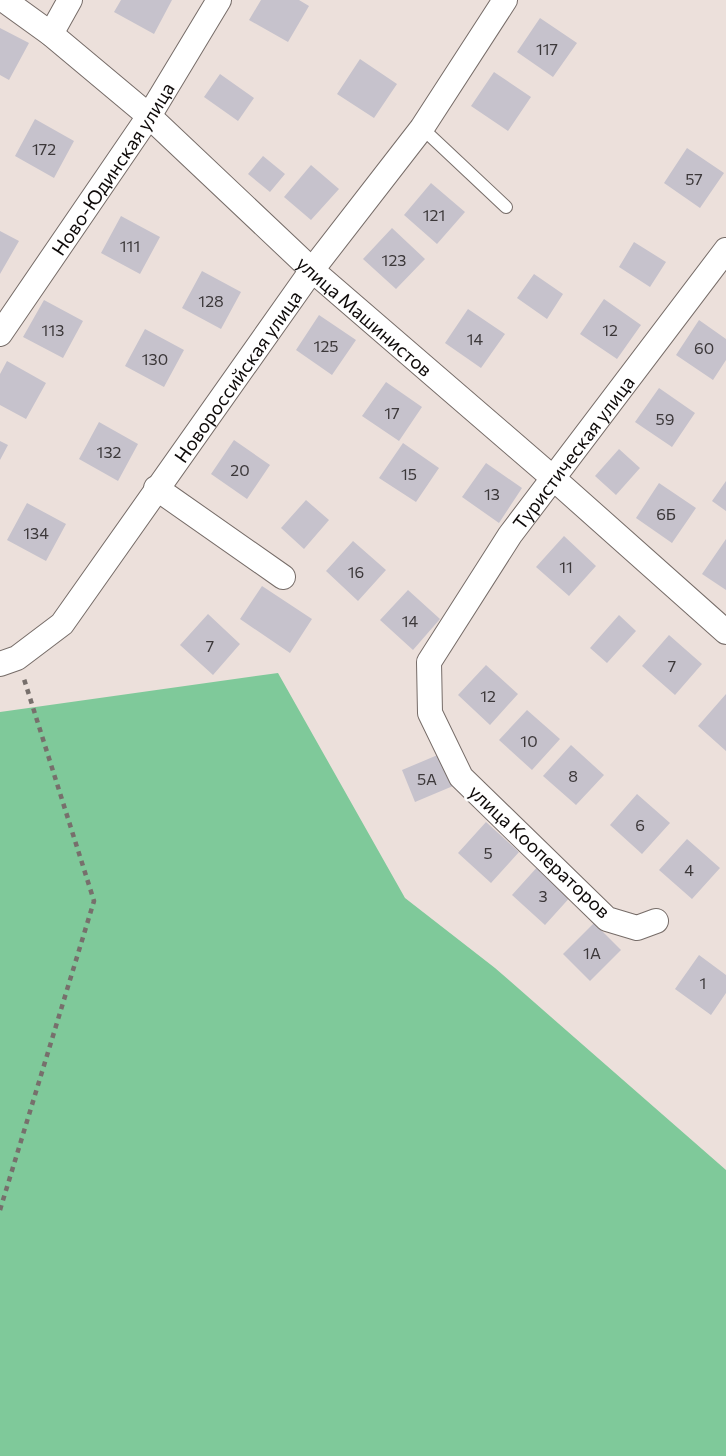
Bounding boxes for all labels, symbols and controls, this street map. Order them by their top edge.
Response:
house number: 117 [536,39,558,58]
street label: Ново-Юдинская улица [46,78,178,259]
house number: 172 [32,139,56,158]
house number: 57 [685,169,703,188]
house number: 121 [423,205,445,224]
house number: 111 [120,236,140,255]
house number: 123 [382,250,406,269]
street label: улица Машинистов [293,251,437,380]
street label: Новороссийская улица [169,286,306,466]
house number: 128 [198,291,224,310]
house number: 113 [42,320,64,339]
house number: 12 [602,320,618,339]
house number: 14 [467,329,484,348]
house number: 125 [314,336,338,355]
house number: 60 [694,338,714,357]
house number: 130 [142,349,168,368]
street label: Туристическая улица [507,371,639,534]
house number: 17 [384,403,400,422]
house number: 59 [656,409,674,428]
house number: 132 [97,442,122,461]
house number: 20 [230,460,250,479]
house number: 15 [401,464,417,483]
house number: 13 [484,484,500,503]
house number: 6Б [656,504,676,523]
house number: 134 [23,523,49,542]
house number: 11 [559,557,573,576]
house number: 16 [348,562,364,581]
house number: 14 [402,611,419,630]
house number: 7 [206,636,214,655]
house number: 7 [668,656,676,675]
house number: 12 [480,686,496,705]
house number: 10 [520,731,538,750]
house number: 8 [568,766,578,785]
house number: 5А [417,769,437,788]
street label: улица Кооператоров [465,780,615,922]
house number: 6 [635,815,645,834]
house number: 5 [483,843,493,862]
house number: 4 [684,860,694,879]
house number: 3 [538,886,548,905]
house number: 1А [583,943,601,962]
house number: 1 [700,973,706,992]

